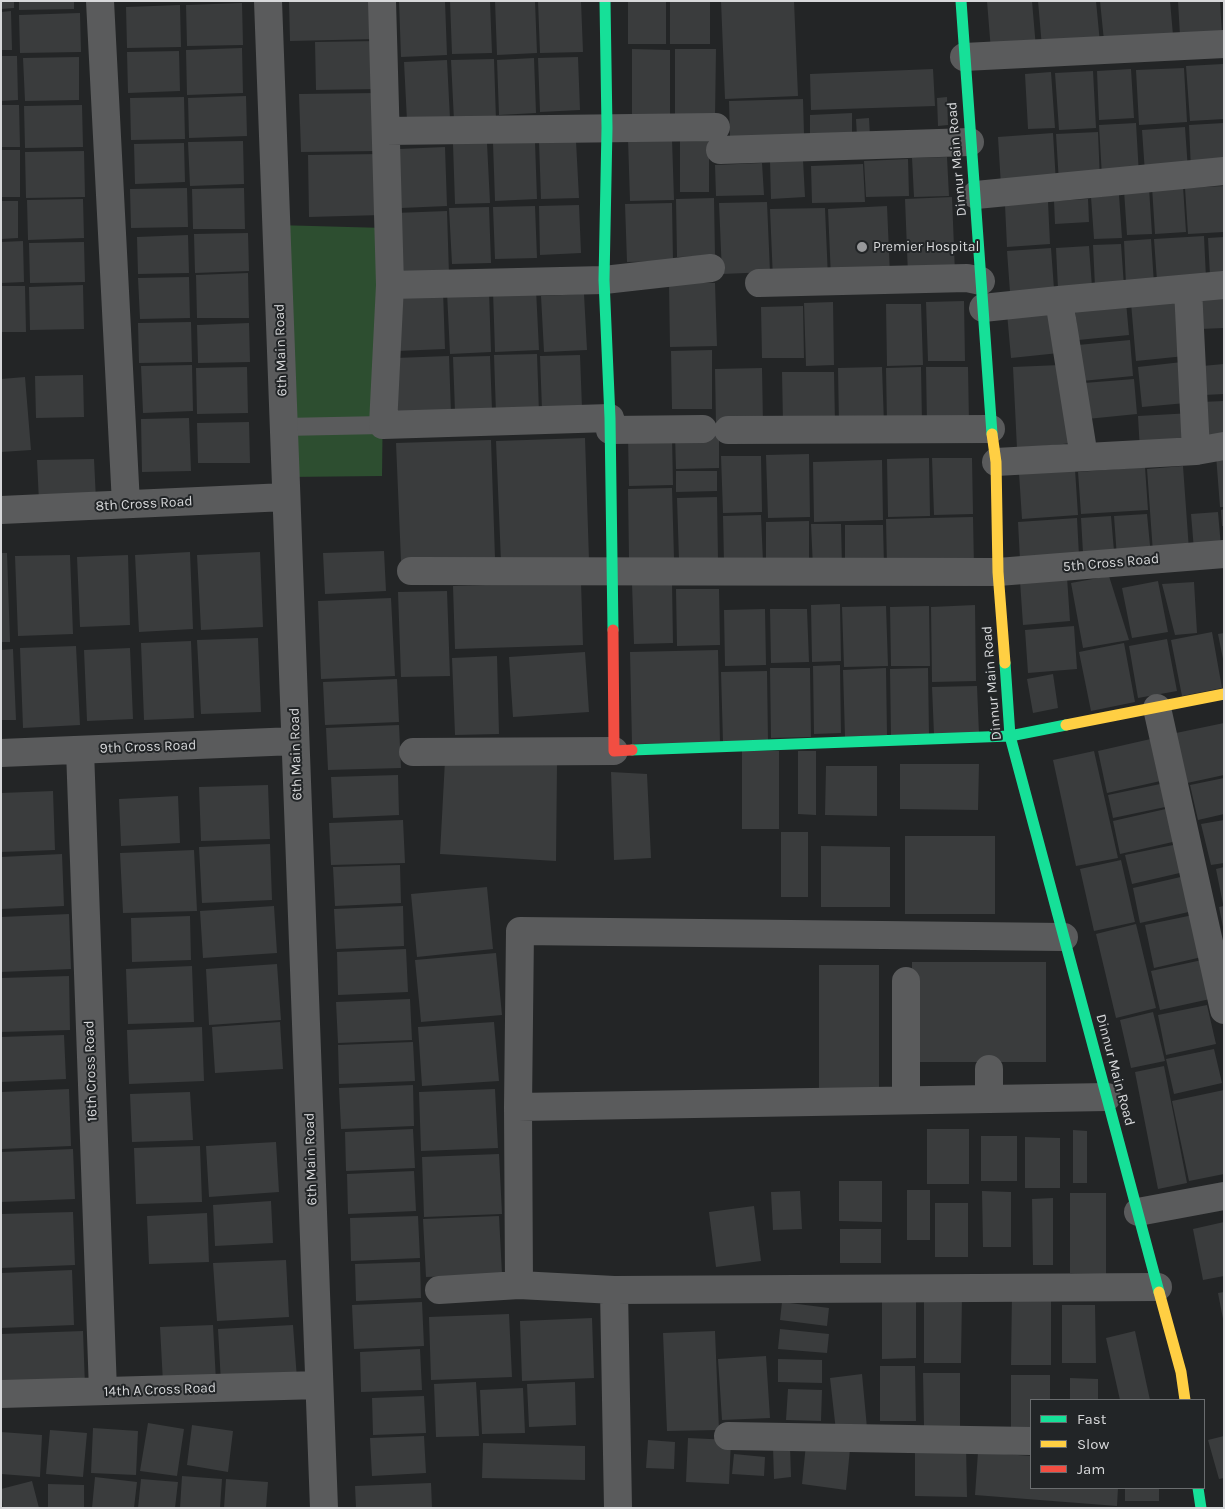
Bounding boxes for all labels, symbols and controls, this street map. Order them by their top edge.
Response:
street label: Dinnur Main Road [944,101,970,217]
place label: Premier Hospital [873,239,979,255]
marker: Premier Hospital [855,240,869,254]
street label: 6th Main Road [271,303,291,397]
street label: 8th Cross Road [95,493,193,515]
street label: 5th Cross Road [1062,550,1160,576]
street label: Dinnur Main Road [979,625,1005,741]
street label: 6th Main Road [286,707,306,801]
street label: 9th Cross Road [99,737,197,757]
street label: Dinnur Main Road [1092,1012,1138,1128]
street label: 16th Cross Road [81,1020,101,1122]
street label: 6th Main Road [301,1112,321,1206]
street label: 14th A Cross Road [104,1380,216,1400]
legend [1030,1399,1205,1489]
text: Fast [1077,1410,1106,1428]
text: Slow [1077,1435,1109,1453]
text: Jam [1077,1460,1105,1478]

